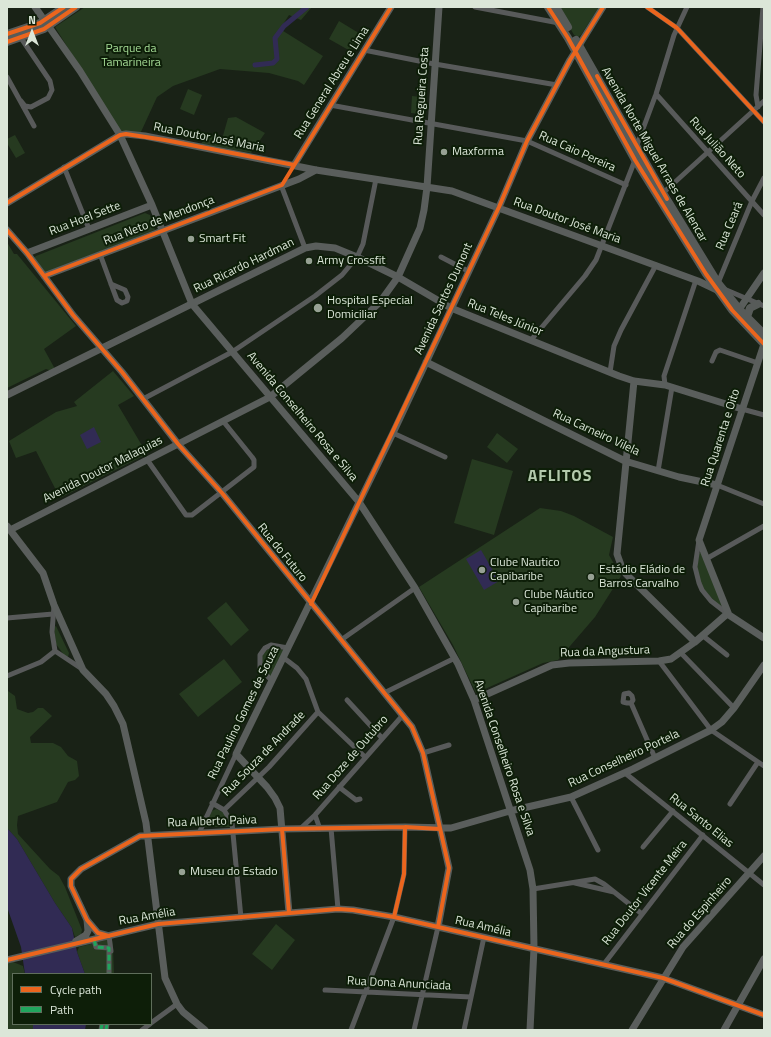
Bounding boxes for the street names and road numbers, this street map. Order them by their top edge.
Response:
street label: Rua General Abreu e Lima [292,24,372,142]
street label: Rua Regueira Costa [411,46,433,146]
street label: Avenida Norte Miguel Arraes de Alencar [598,65,710,245]
street label: Rua Julião Neto [686,114,748,182]
street label: Rua Doutor José Maria [152,120,266,156]
street label: Rua Caio Pereira [536,129,618,175]
street label: Rua Neto de Mendonça [102,193,216,249]
street label: Rua Doutor José Maria [511,195,623,247]
street label: Rua Hoel Sette [47,199,123,239]
street label: Rua Ceará [713,200,747,252]
street label: Rua Ricardo Hardman [191,235,297,297]
street label: Avenida Santos Dumont [412,241,476,357]
street label: Rua Teles Júnior [465,296,545,340]
street label: Avenida Conselheiro Rosa e Silva [244,349,360,485]
street label: Rua Quarenta e Oito [698,387,744,489]
street label: Rua Carneiro Vilela [550,407,642,459]
street label: Avenida Doutor Malaquias [41,434,165,506]
street label: Rua do Futuro [254,521,310,585]
street label: Rua da Angustura [560,643,650,661]
street label: Rua Paulino Gomes de Souza [205,644,283,782]
street label: Avenida Conselheiro Rosa e Silva [470,678,538,838]
street label: Rua Souza de Andrade [219,708,309,800]
street label: Rua Doze de Outubro [310,713,392,803]
street label: Rua Conselheiro Portela [566,727,682,791]
street label: Rua Santo Elias [666,791,736,851]
street label: Rua Alberto Paiva [167,813,257,831]
street label: Rua Doutor Vicente Meira [600,838,690,948]
street label: Rua do Espinheiro [665,874,735,952]
street label: Rua Amélia [118,905,176,929]
street label: Rua Amélia [454,914,512,940]
street label: Rua Dona Anunciada [347,974,451,994]

